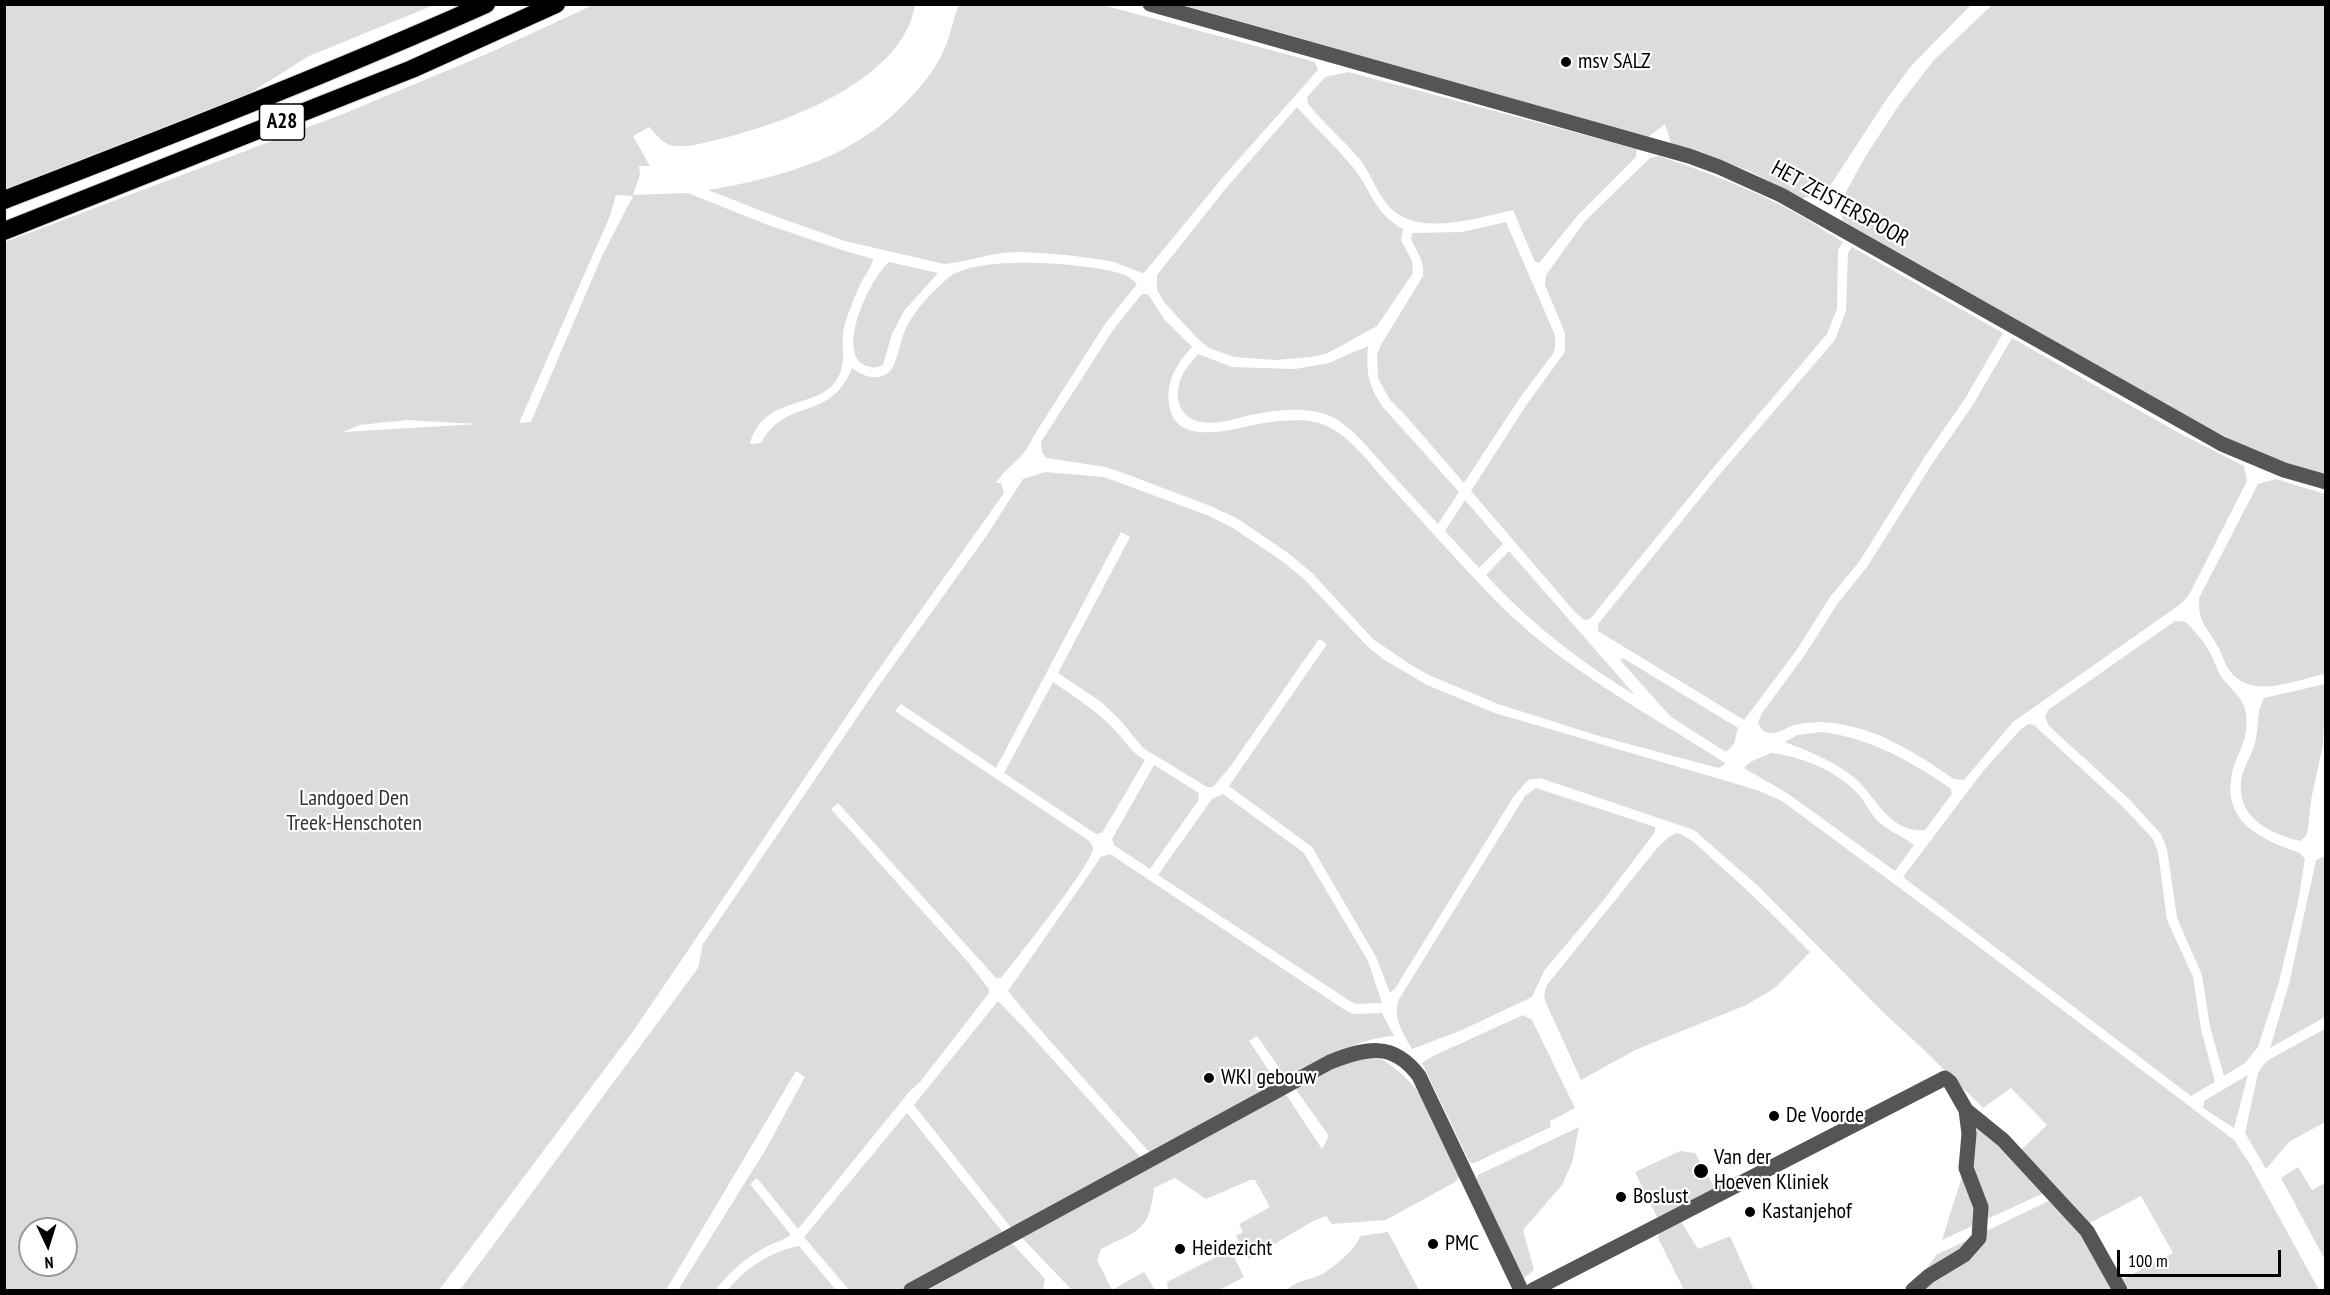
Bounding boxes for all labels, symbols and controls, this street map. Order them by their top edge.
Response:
place label: msv SALZ [1578,49,1651,75]
marker: msv SALZ [1559,55,1573,69]
road number: A28 [260,104,304,140]
street label: HET ZEISTERSPOOR [1767,155,1913,253]
park label: Landgoed Den Treek-Henschoten [286,786,422,837]
place label: WKI gebouw [1221,1065,1317,1091]
marker: WKI gebouw [1202,1071,1216,1085]
place label: De Voorde [1786,1103,1864,1129]
marker: De Voorde [1767,1109,1781,1123]
place label: Van der Hoeven Kliniek [1714,1145,1829,1196]
marker: Van der Hoeven Kliniek [1692,1162,1710,1180]
place label: Boslust [1633,1184,1688,1210]
marker: Boslust [1614,1190,1628,1204]
place label: Kastanjehof [1762,1199,1852,1225]
marker: Kastanjehof [1743,1205,1757,1219]
north arrow [18,1217,78,1277]
place label: PMC [1445,1231,1479,1257]
place label: Heidezicht [1192,1236,1272,1262]
marker: PMC [1426,1237,1440,1251]
scale bar [2120,1238,2284,1276]
marker: Heidezicht [1173,1242,1187,1256]
text: 100 m [2128,1249,2168,1272]
text: N [44,1253,54,1273]

